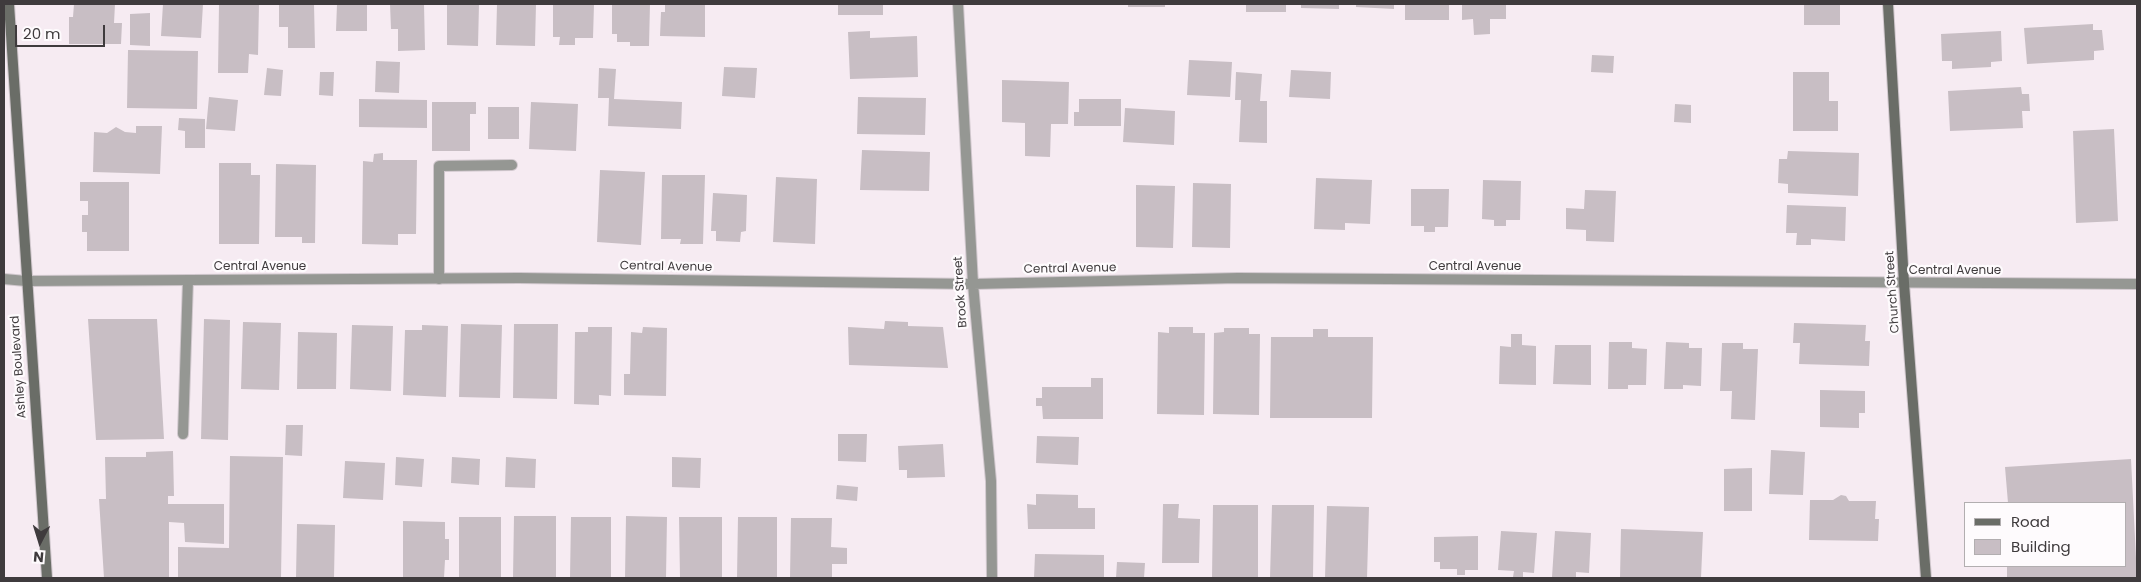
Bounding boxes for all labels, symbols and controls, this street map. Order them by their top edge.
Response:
scale bar [18,15,108,47]
text: 20 m [23,23,61,44]
street label: Church Street [1883,250,1903,334]
street label: Brook Street [951,256,971,328]
street label: Central Avenue [620,259,712,275]
street label: Central Avenue [214,260,306,274]
street label: Central Avenue [1429,260,1521,274]
street label: Central Avenue [1024,261,1116,277]
street label: Central Avenue [1909,264,2001,278]
street label: Ashley Boulevard [8,315,30,419]
legend [1964,502,2126,567]
text: Road [2011,511,2050,532]
north arrow [15,517,65,567]
text: Building [2011,536,2071,557]
text: N [33,547,45,567]

